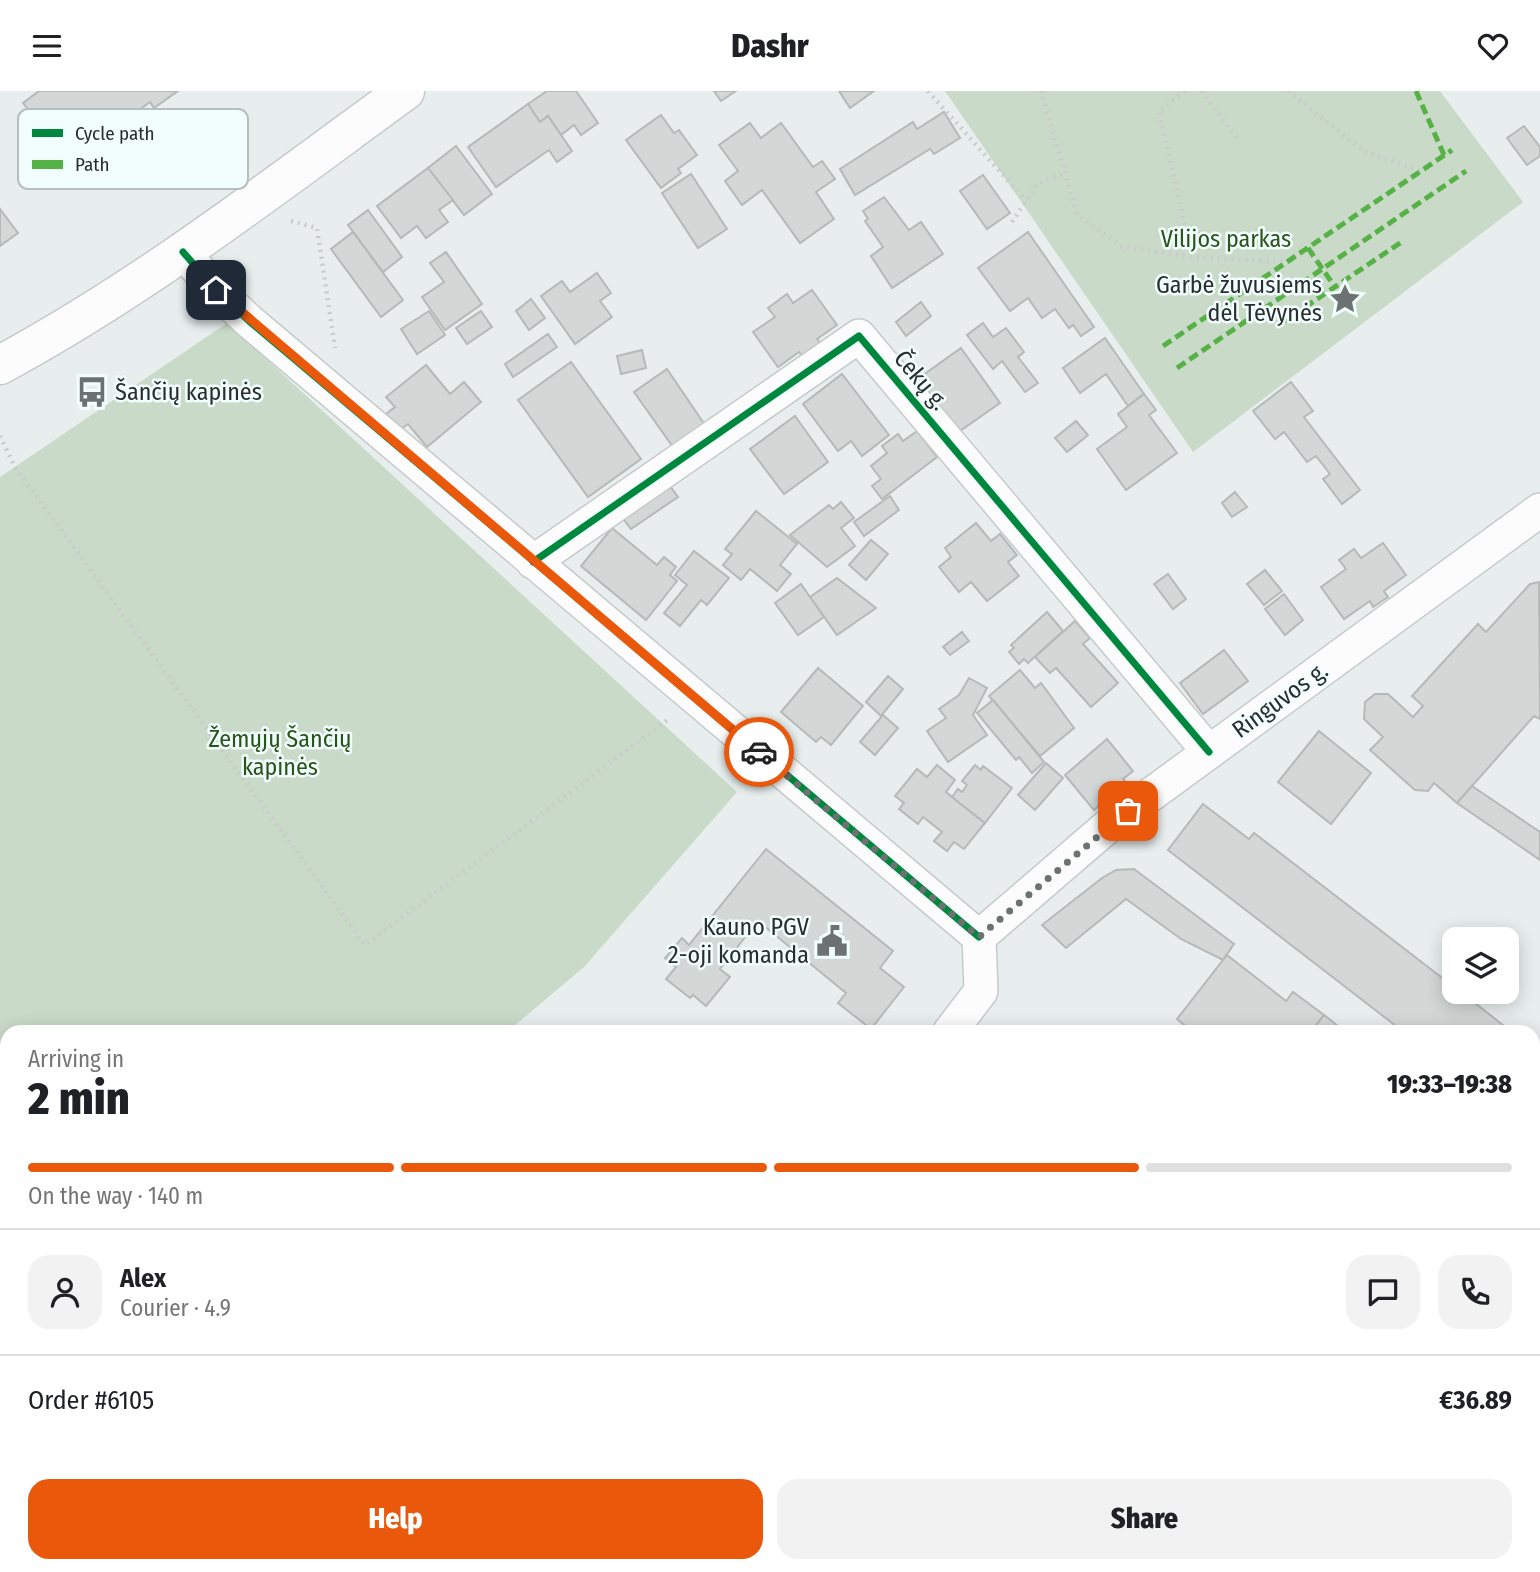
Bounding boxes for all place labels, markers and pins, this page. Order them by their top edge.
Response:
pin [186,260,246,320]
place label: Garbė žuvusiems dėl Tėvynės [1156,271,1322,327]
place icon: Garbė žuvusiems dėl Tėvynės [1328,282,1362,316]
bus stop icon: Šančių kapinės [75,375,109,409]
place label: Šančių kapinės [115,377,262,406]
pin [1098,781,1158,841]
place label: Kauno PGV 2-oji komanda [668,913,810,969]
public building icon: Kauno PGV 2-oji komanda [815,924,849,958]

